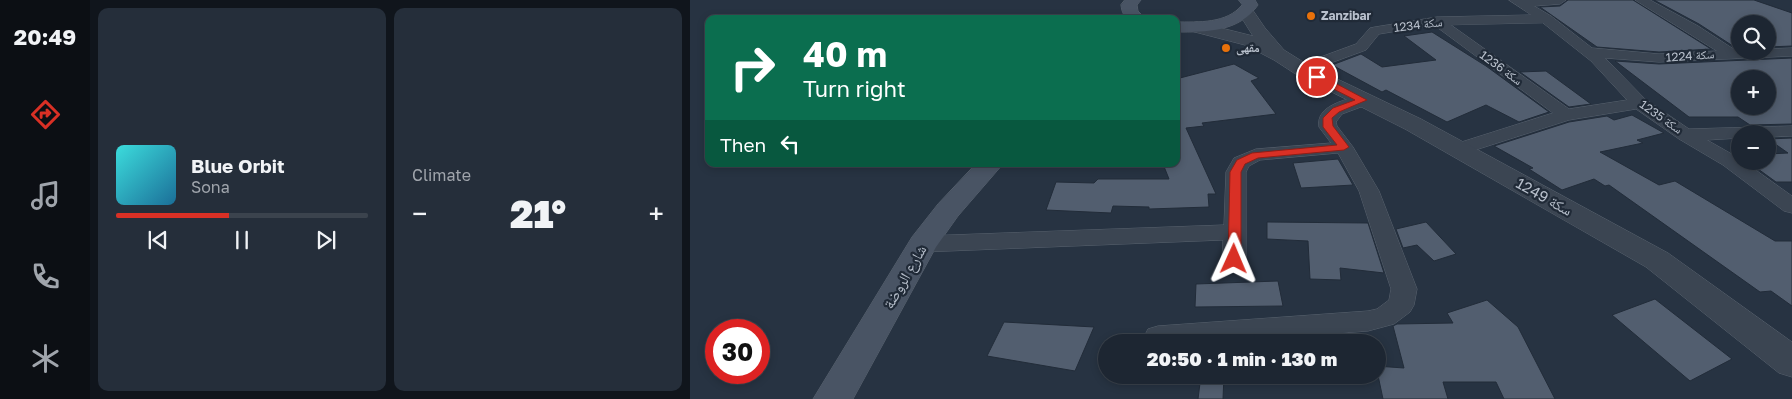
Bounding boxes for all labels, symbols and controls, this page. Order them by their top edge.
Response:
place label: Zanzibar [1321,8,1372,23]
marker: Zanzibar [1305,10,1317,22]
street label: سكة 1234 [1393,14,1443,35]
map controls [1731,15,1776,170]
button: search [1731,15,1776,60]
text: 20:49 [14,23,76,50]
text: 40 m [803,33,887,75]
icon: right [720,35,785,100]
place label: مقهى [1236,40,1260,56]
marker: مقهى [1220,42,1232,54]
street label: سكة 1224 [1665,46,1715,65]
street label: سكة 1236 [1477,47,1526,88]
pin [1296,56,1338,98]
icon: arrive [1303,63,1331,91]
button: + [1731,70,1776,115]
text: Turn right [803,75,906,102]
icon: directions [28,97,63,132]
street label: سكة 1235 [1637,97,1686,137]
button: − [1731,125,1776,170]
icon: left [776,130,804,158]
text: Then [720,133,766,156]
text: Blue Orbit [191,154,285,177]
text: Climate [412,165,471,185]
street label: سكة 1249 [1513,173,1576,219]
text: Sona [191,177,230,197]
icon: music [28,178,63,213]
text: 21° [510,191,566,236]
text: − [412,197,427,230]
text: + [649,197,664,230]
icon: previous [144,226,172,254]
icon: pause [228,226,256,254]
icon: next [312,226,340,254]
position arrow [1207,232,1259,284]
street label: شارع الروضة [879,241,931,313]
icon: phone [28,259,63,294]
speed limit sign: 30 [705,319,770,384]
icon: climate [28,341,63,376]
text: 20:50 · 1 min · 130 m [1147,347,1337,370]

